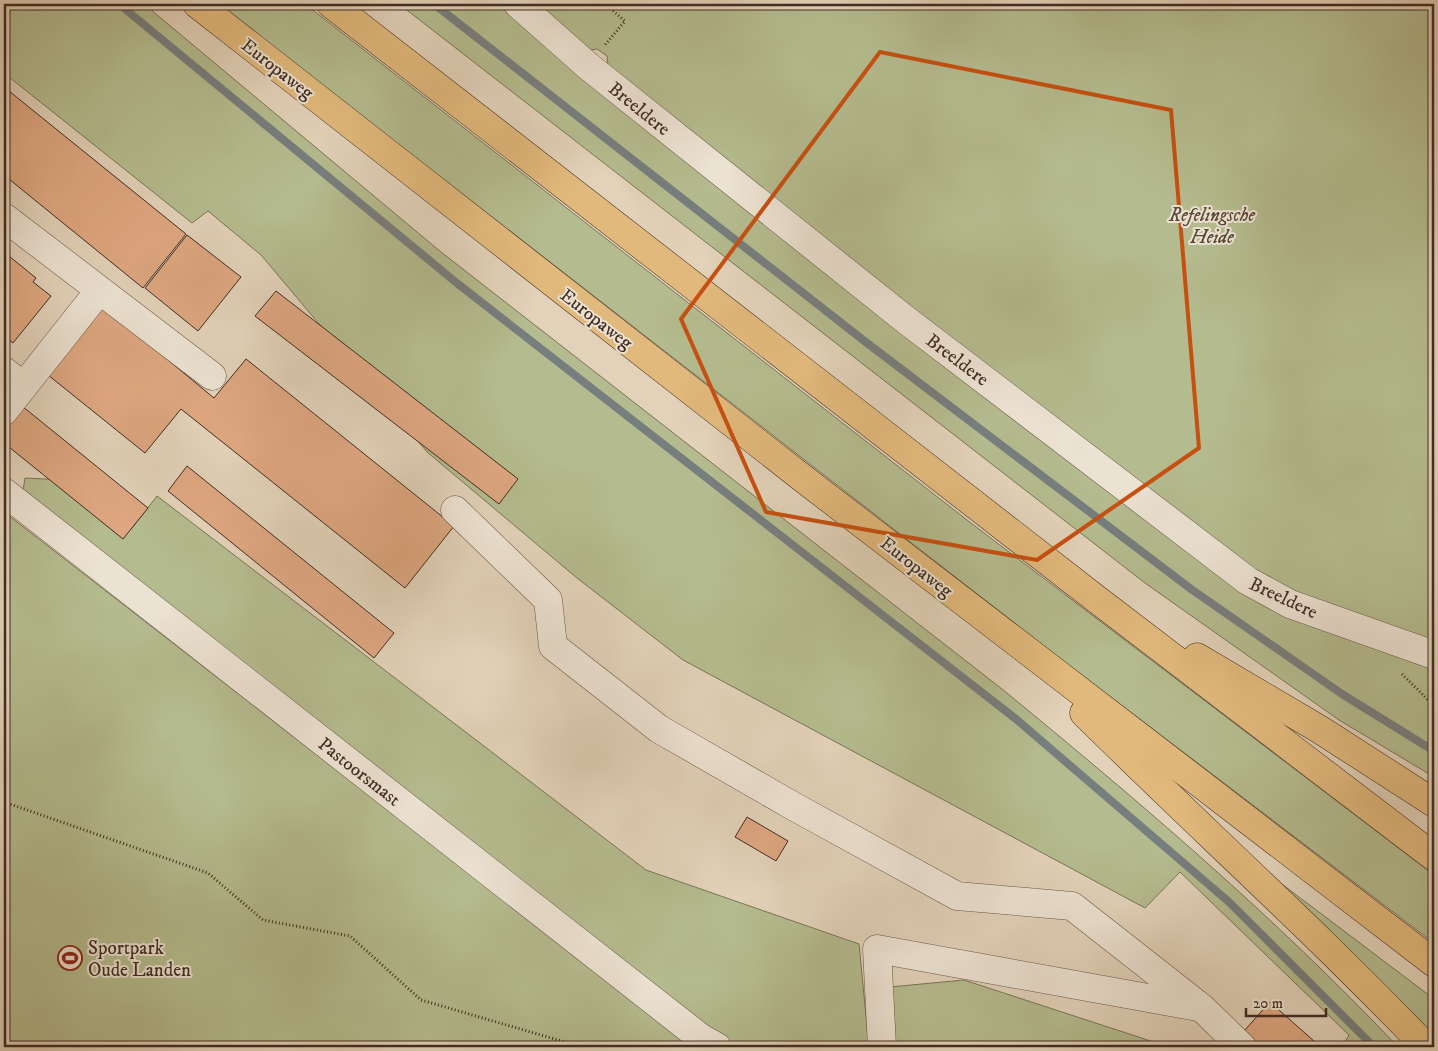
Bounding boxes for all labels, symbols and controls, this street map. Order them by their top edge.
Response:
street label: Europaweg [236,34,319,105]
street label: Breeldere [604,77,675,141]
park label: Refelingsche Heide [1168,204,1256,249]
street label: Europaweg [555,284,638,355]
street label: Breeldere [921,329,993,391]
street label: Europaweg [875,532,958,603]
street label: Breeldere [1246,573,1321,624]
street label: Pastoorsmast [313,733,405,811]
place label: Sportpark Oude Landen [88,937,191,982]
sports icon: Sportpark Oude Landen [57,945,83,971]
scale bar [1246,986,1326,1018]
text: 20 m [1253,994,1283,1013]

